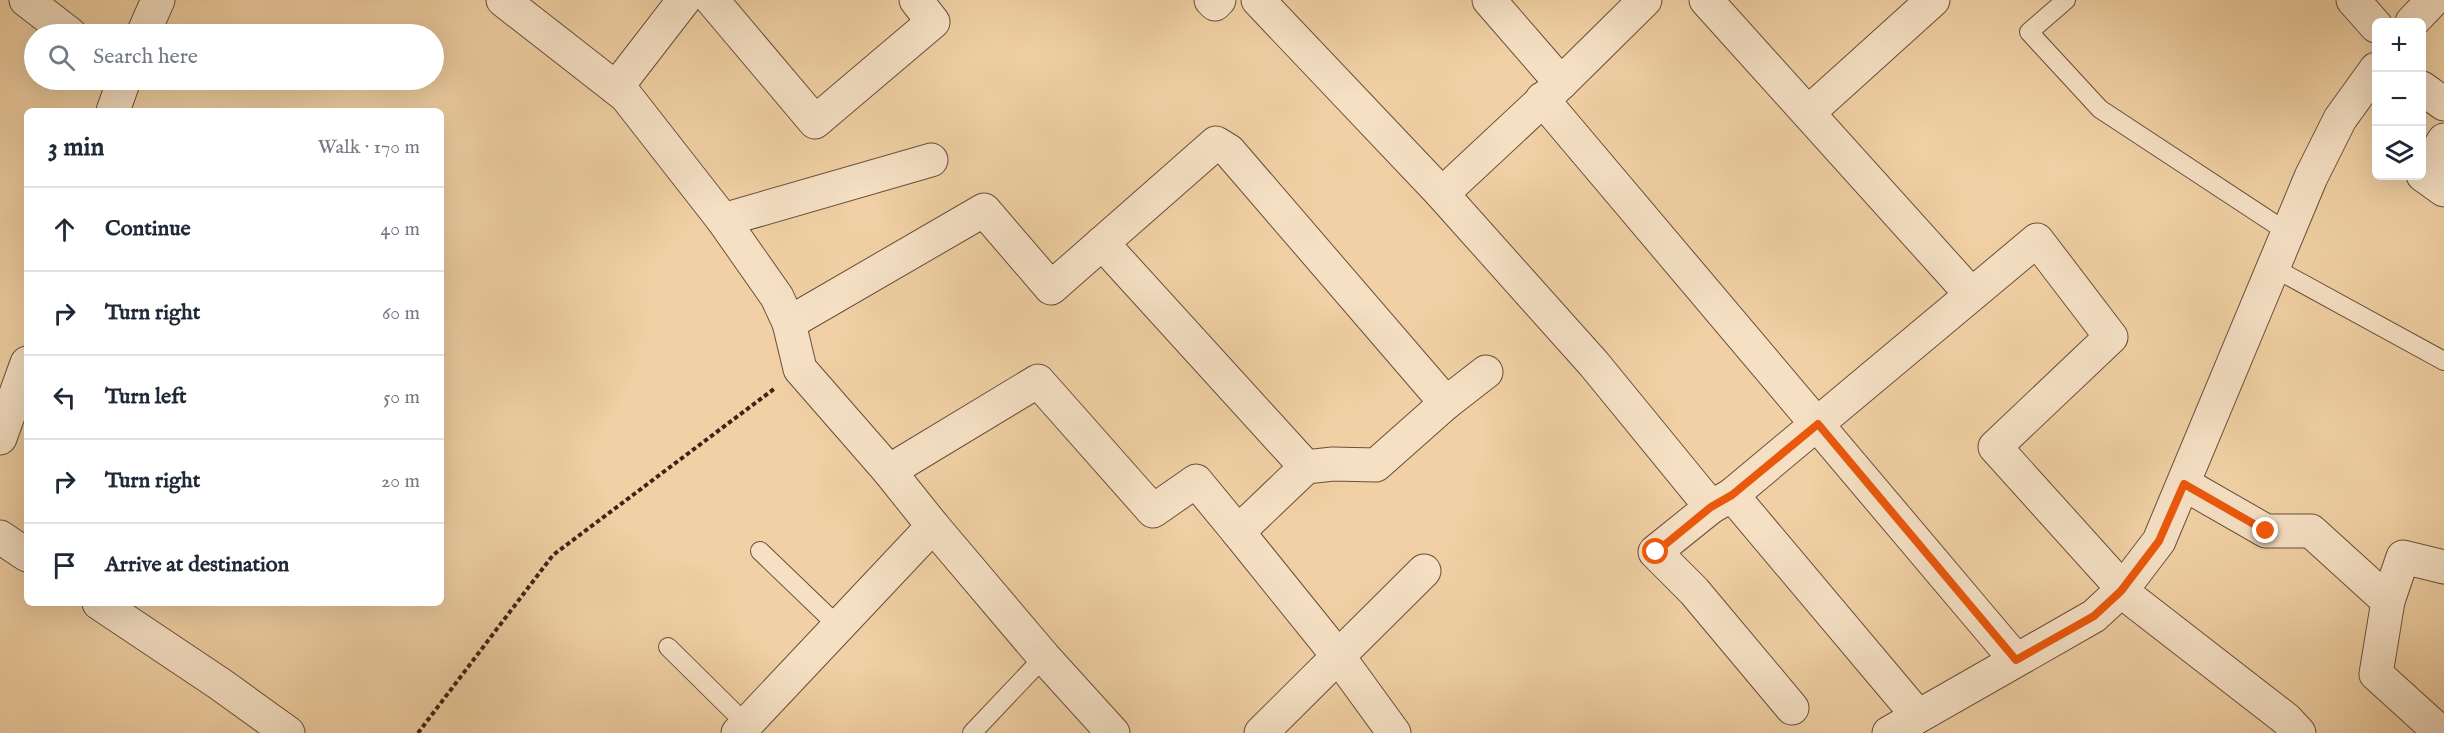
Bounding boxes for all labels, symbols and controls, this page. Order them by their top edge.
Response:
map controls [2372,18,2426,180]
button: + [2372,18,2426,72]
search box [24,24,444,90]
icon: search [45,41,78,74]
text: Search here [93,43,198,71]
button: − [2372,72,2426,126]
button: layers [2372,126,2426,180]
text: 3 min [48,131,104,164]
text: Walk · 170 m [318,135,420,160]
icon: ahead [48,213,81,246]
text: Continue [105,215,191,243]
text: 40 m [381,217,420,242]
icon: right [48,297,81,330]
text: Turn right [105,299,200,327]
text: 60 m [382,301,420,326]
icon: left [48,381,81,414]
text: Turn left [105,383,187,411]
text: 50 m [383,385,420,410]
icon: right [48,465,81,498]
text: Turn right [105,467,200,495]
text: 20 m [381,469,420,494]
route end [2252,517,2278,543]
route start [1642,538,1668,564]
icon: arrive [48,549,81,582]
text: Arrive at destination [105,551,289,579]

